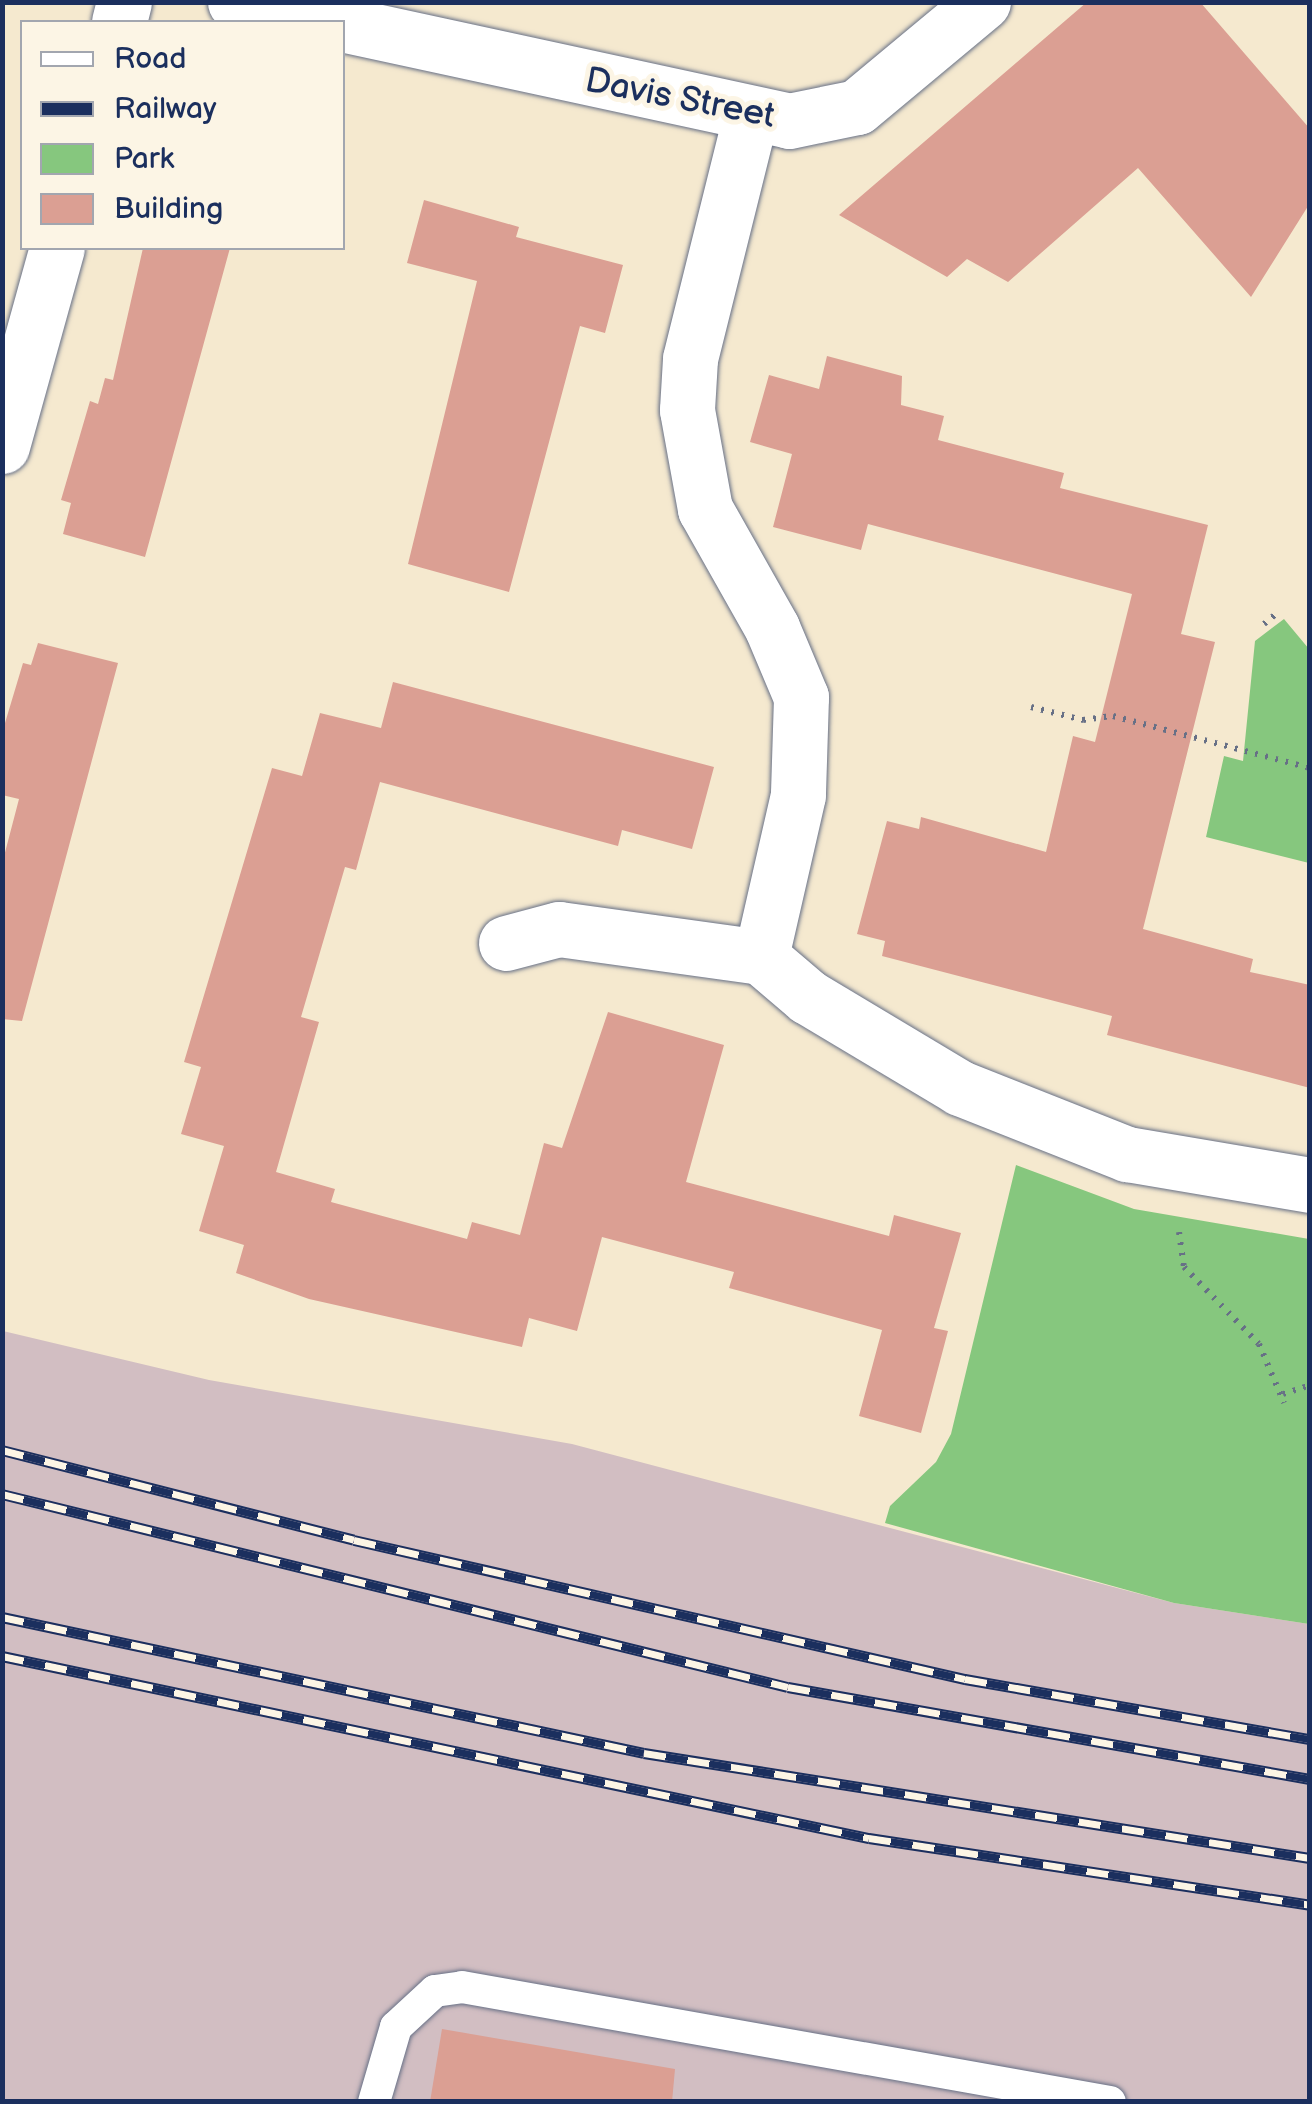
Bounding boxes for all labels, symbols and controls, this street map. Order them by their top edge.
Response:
legend [20,20,345,250]
text: Road [114,41,187,77]
street label: Davis Street [581,60,779,138]
text: Railway [114,91,216,127]
text: Park [114,141,174,177]
text: Building [114,191,223,227]

